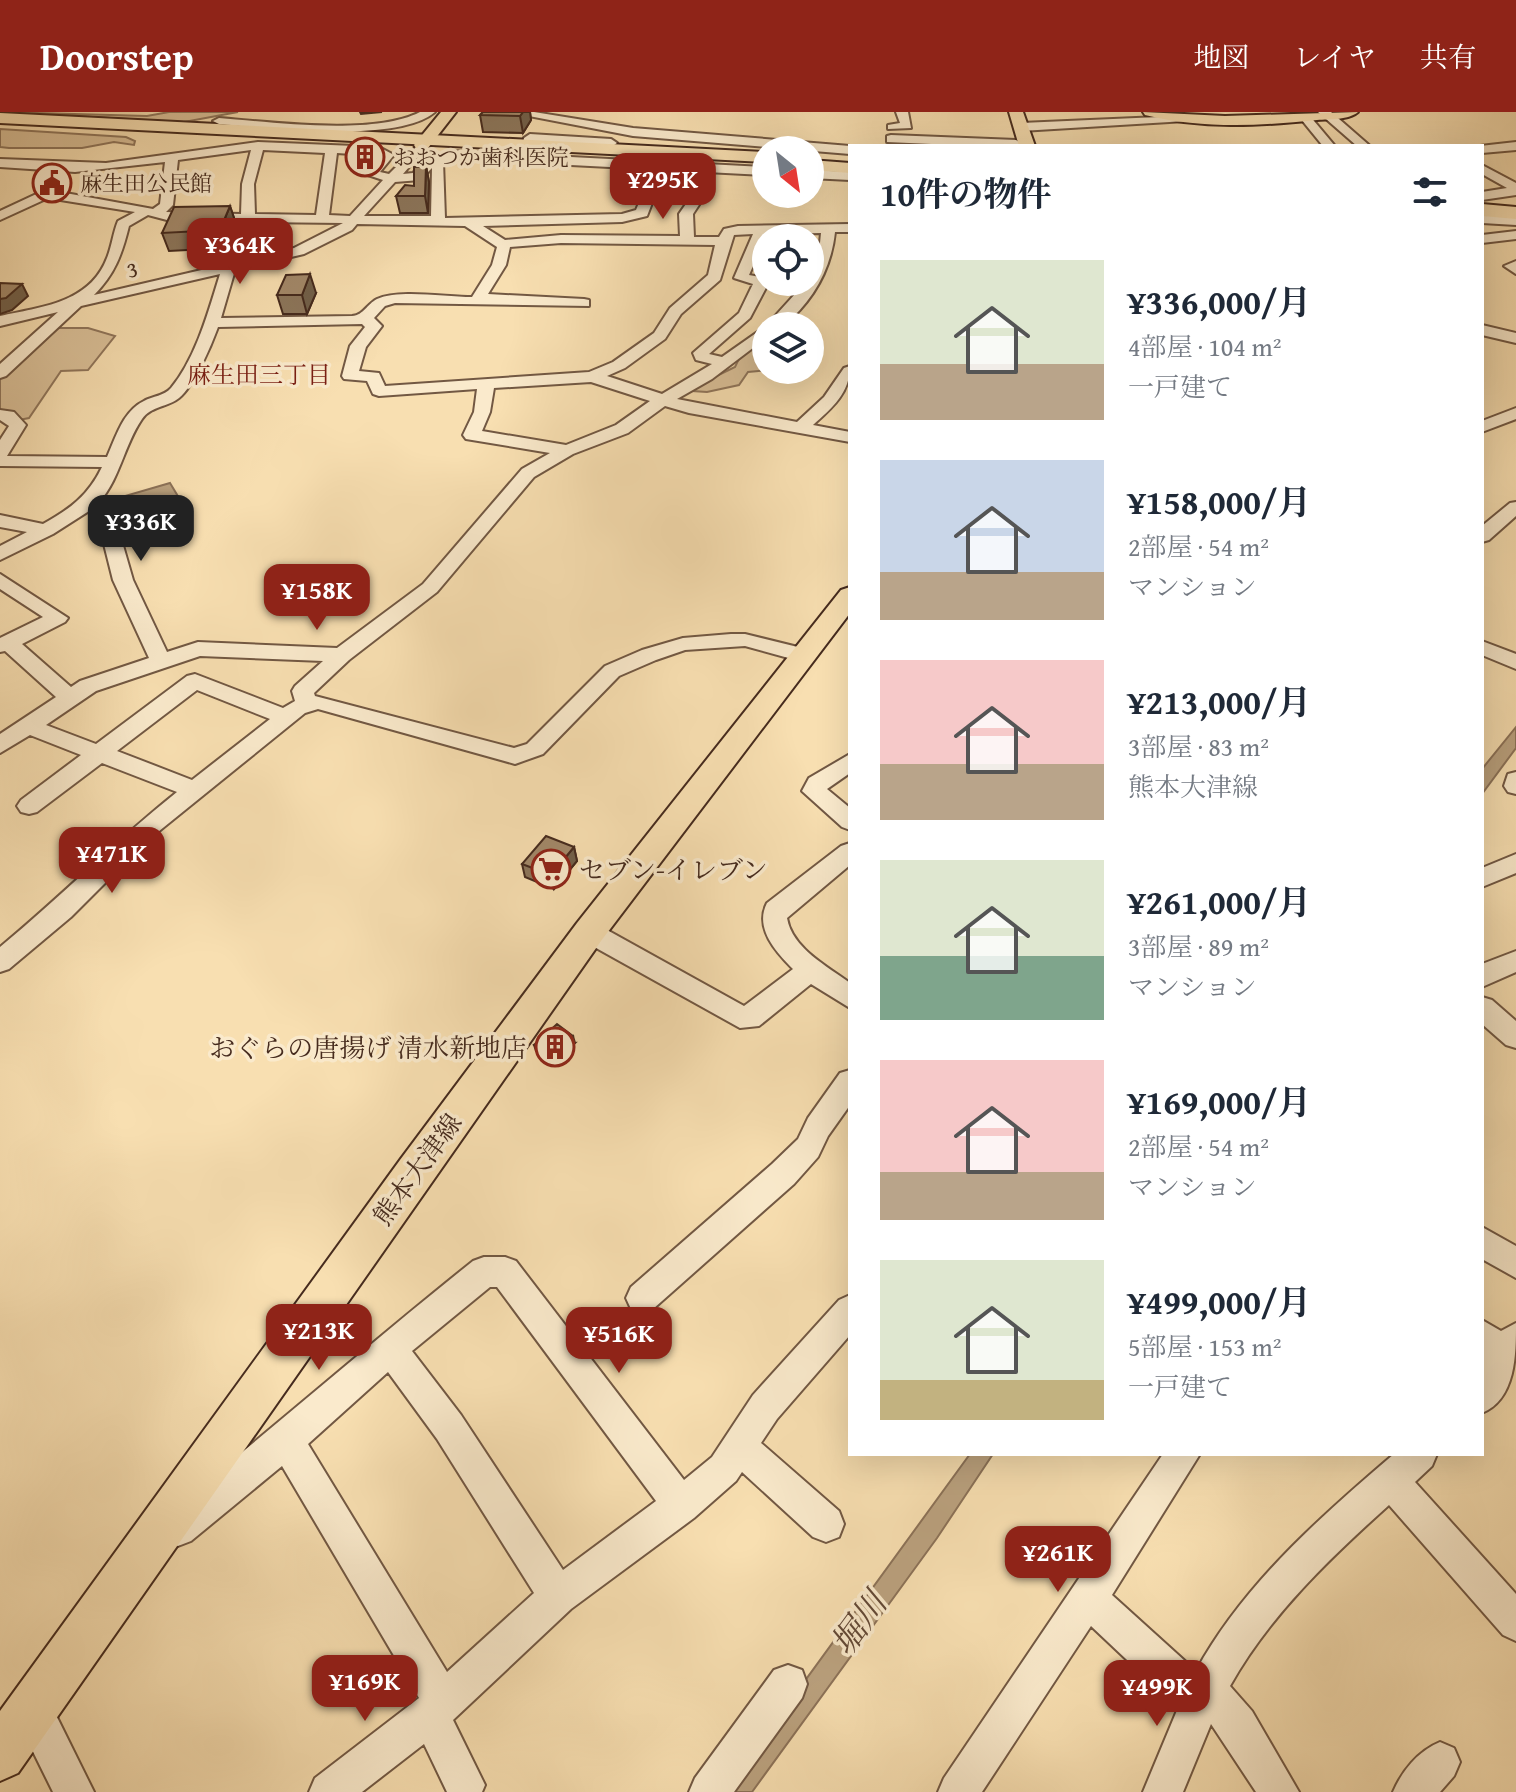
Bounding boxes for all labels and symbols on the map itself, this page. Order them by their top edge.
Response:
building icon: おおつか歯科医院 [344,136,386,178]
north arrow [752,136,824,208]
place label: おおつか歯科医院 [393,141,569,173]
pin: ¥295K [607,153,719,221]
public building icon: 麻生田公民館 [31,162,73,204]
place label: 麻生田公民館 [80,167,212,199]
pin: ¥364K [184,218,296,286]
street label: 3 [123,252,141,286]
district label: 麻生田三丁目 [187,357,331,392]
pin: ¥336K [85,495,197,563]
pin: ¥158K [261,564,373,632]
pin: ¥471K [56,827,168,895]
supermarket icon: セブン-イレブン [530,848,572,890]
place label: セブン-イレブン [579,850,768,889]
building icon: おぐらの唐揚げ 清水新地店 [534,1026,576,1068]
place label: おぐらの唐揚げ 清水新地店 [209,1028,527,1067]
street label: 熊本大津線 [363,1105,471,1233]
pin: ¥213K [263,1304,375,1372]
pin: ¥516K [563,1307,675,1375]
pin: ¥261K [1002,1526,1114,1594]
water label: 堀川 [818,1578,900,1665]
pin: ¥169K [309,1655,421,1723]
pin: ¥499K [1101,1660,1213,1728]

